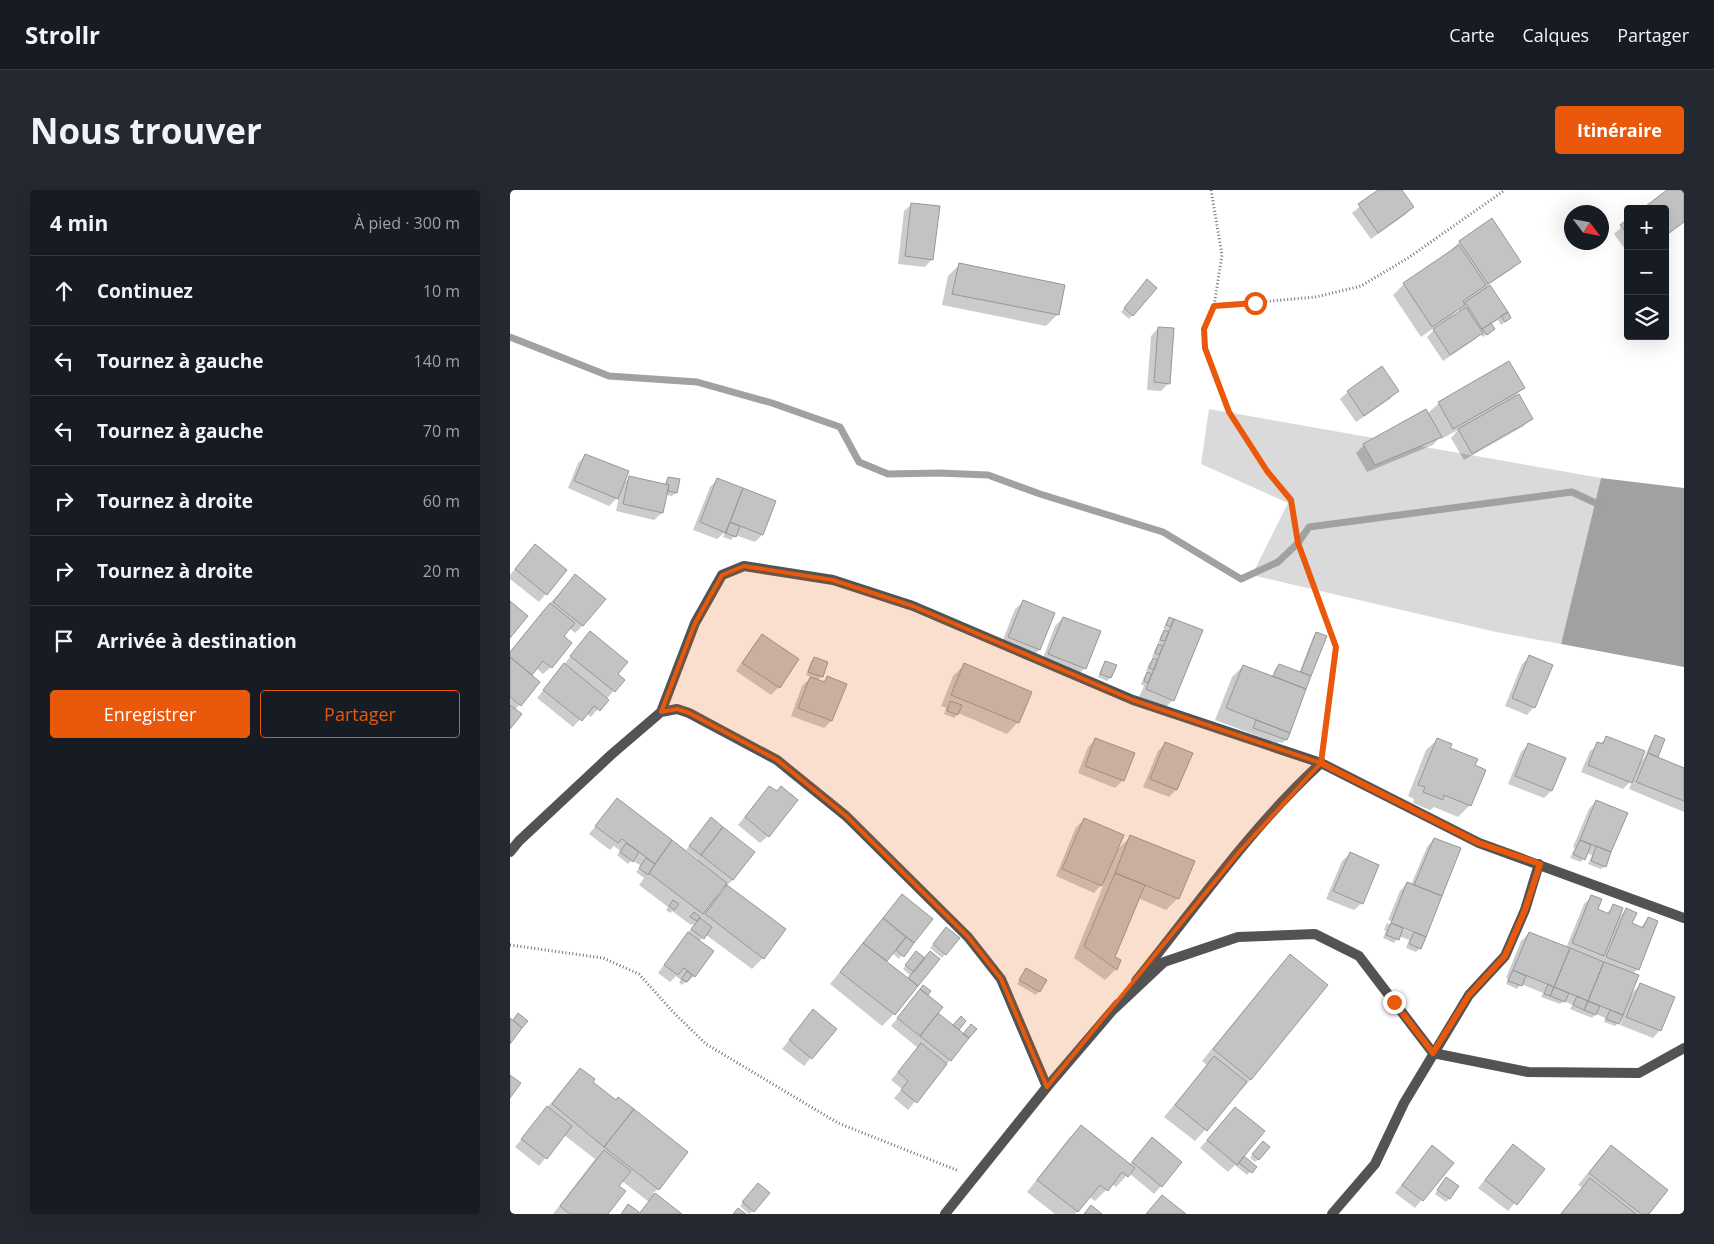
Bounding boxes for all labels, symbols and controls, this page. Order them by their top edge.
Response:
text: Strollr [25,18,100,51]
text: Carte [1449,23,1495,47]
text: Calques [1523,23,1589,47]
text: Partager [1617,23,1689,47]
button: Itinéraire [1555,106,1684,154]
text: Nous trouver [30,107,262,154]
north arrow [1564,205,1609,250]
map controls [1624,205,1669,340]
button: + [1624,205,1669,250]
text: 4 min [50,209,108,237]
text: À pied · 300 m [354,212,460,234]
button: − [1624,250,1669,295]
icon: ahead [50,277,78,305]
text: Continuez [97,278,193,304]
text: 10 m [423,280,460,302]
route start [1244,292,1267,315]
button: layers [1624,295,1669,340]
icon: left [50,347,78,375]
text: Tournez à gauche [97,348,263,374]
text: 140 m [414,350,460,372]
icon: left [50,417,78,445]
text: Tournez à gauche [97,418,263,444]
text: 70 m [423,420,460,442]
icon: right [50,487,78,515]
text: Tournez à droite [97,488,253,514]
text: 60 m [423,490,460,512]
icon: right [50,557,78,585]
text: Tournez à droite [97,558,253,584]
text: 20 m [423,560,460,582]
icon: arrive [50,627,78,655]
text: Arrivée à destination [97,628,297,654]
button: Enregistrer [50,690,250,738]
button: Partager [260,690,460,738]
route end [1383,991,1406,1014]

